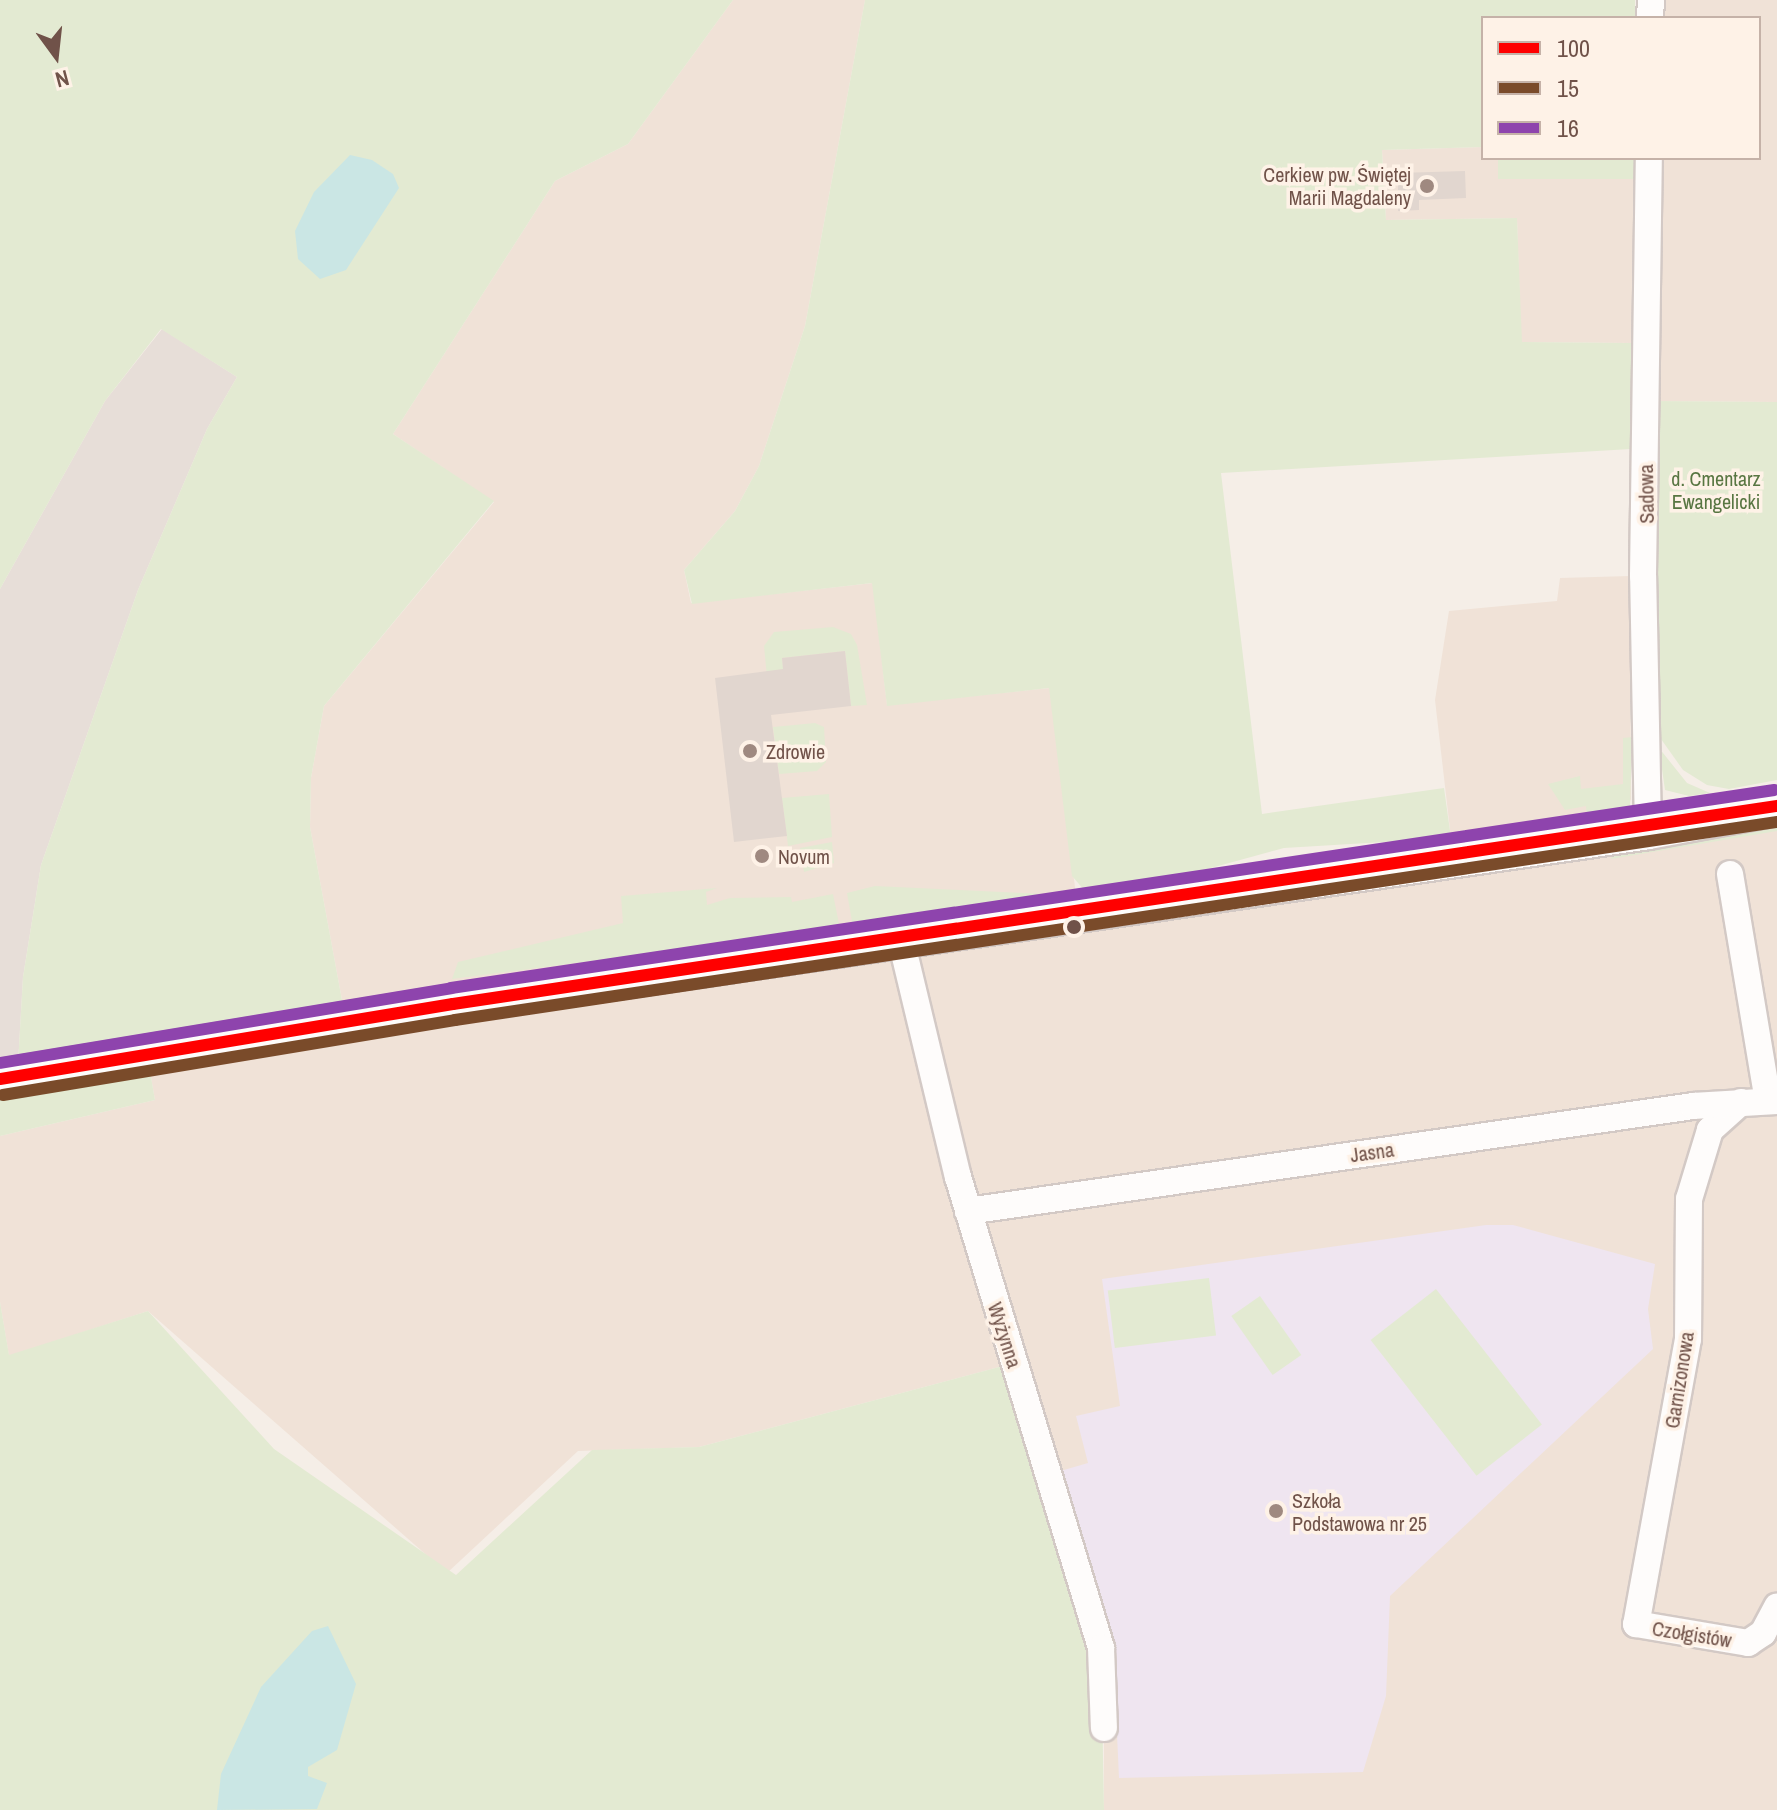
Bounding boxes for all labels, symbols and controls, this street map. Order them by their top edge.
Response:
north arrow [16,16,96,96]
legend [1481,16,1761,160]
text: 100 [1557,32,1590,64]
text: N [52,63,72,95]
text: 15 [1557,72,1579,104]
text: 16 [1557,112,1579,144]
place label: Cerkiew pw. Świętej Marii Magdaleny [1263,162,1411,209]
marker: Cerkiew pw. Świętej Marii Magdaleny [1418,177,1436,195]
street label: Sadowa [1633,464,1659,524]
park label: d. Cmentarz Ewangelicki [1671,466,1761,513]
place label: Zdrowie [766,739,825,763]
marker: Zdrowie [741,742,759,760]
place label: Novum [778,844,830,868]
marker: Novum [753,847,771,865]
unlabelled marker [1066,919,1082,935]
street label: Jasna [1349,1137,1395,1167]
street label: Wyżynna [983,1299,1027,1371]
street label: Garnizonowa [1660,1330,1698,1430]
place label: Szkoła Podstawowa nr 25 [1292,1488,1427,1535]
marker: Szkoła Podstawowa nr 25 [1267,1502,1285,1520]
street label: Czołgistów [1651,1616,1733,1652]

